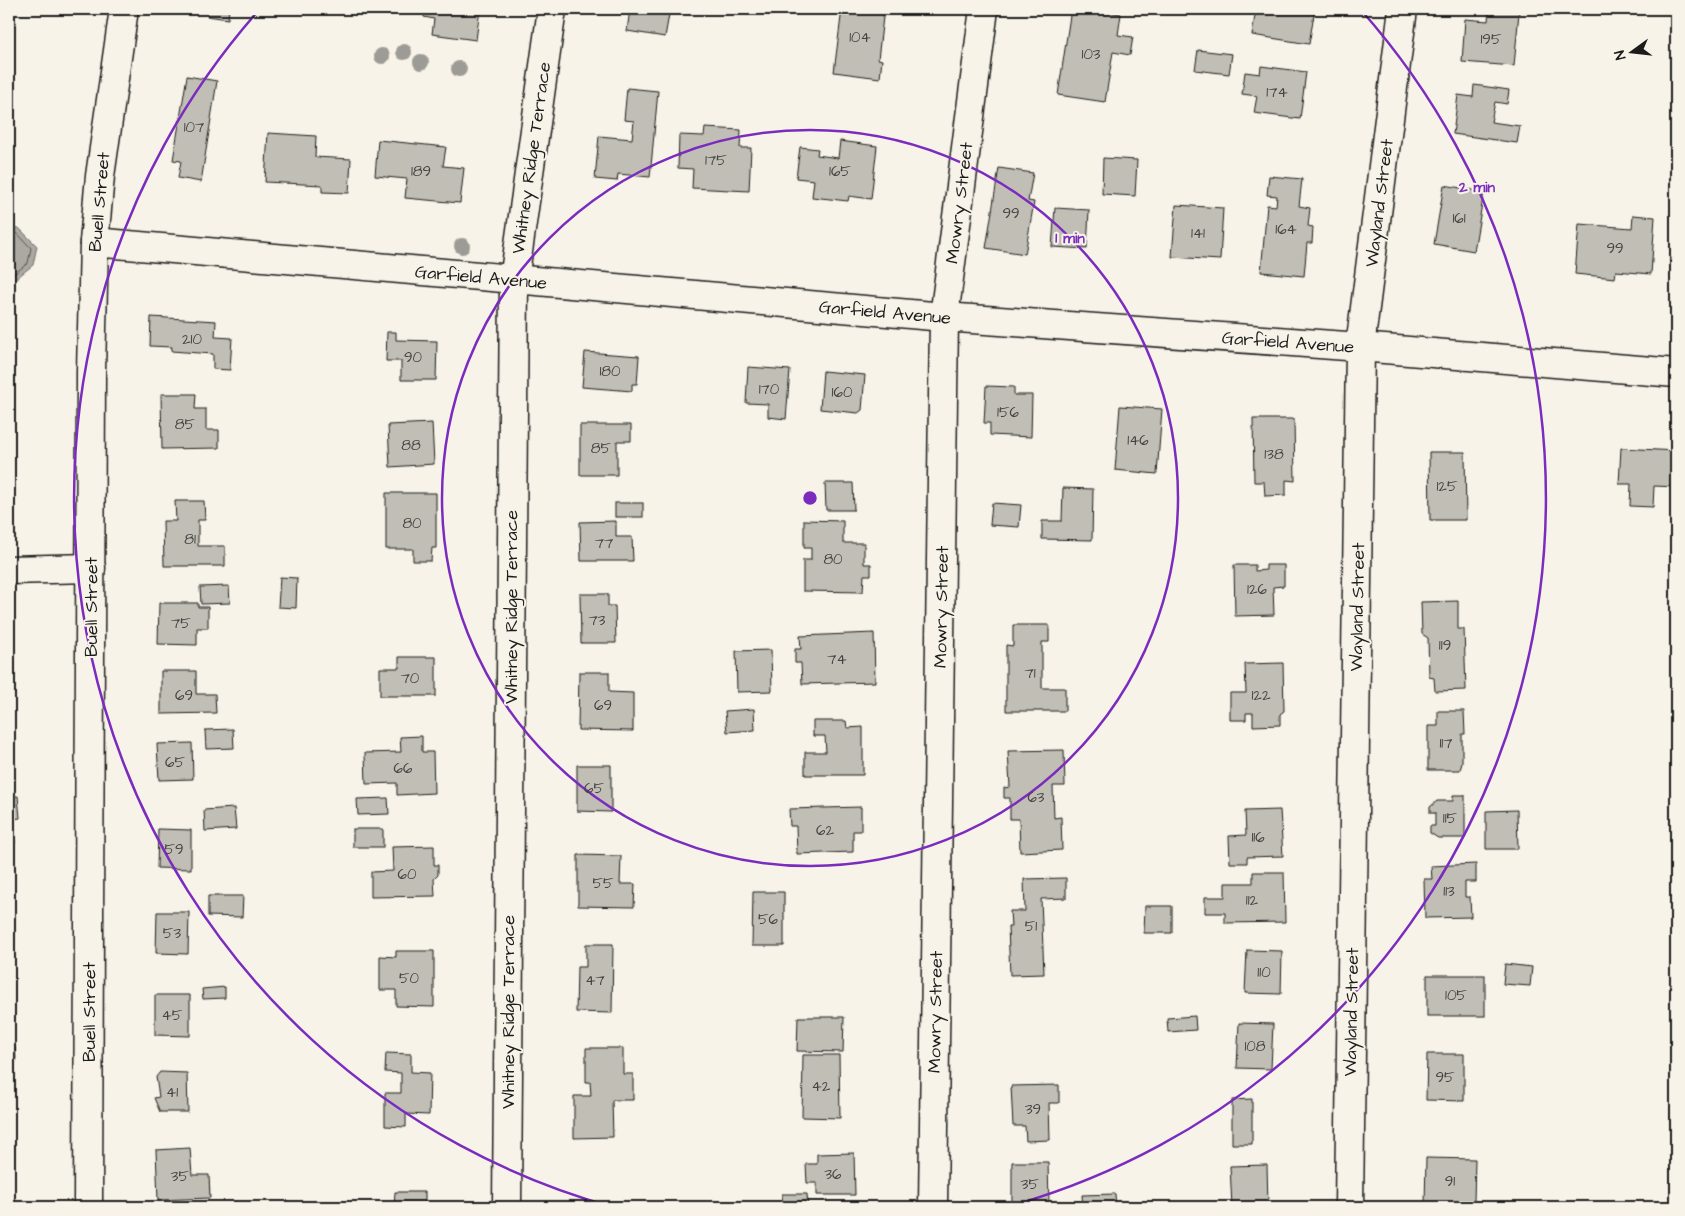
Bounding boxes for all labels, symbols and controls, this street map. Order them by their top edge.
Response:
house number: 104 [849,27,871,48]
north arrow [1608,28,1658,78]
house number: 195 [1480,29,1502,50]
house number: 103 [1081,44,1101,65]
text: N [1610,48,1631,62]
street label: Whitney Ridge Terrace [506,60,558,256]
house number: 174 [1266,82,1288,103]
house number: 107 [184,117,204,138]
street label: Wayland Street [1359,137,1401,269]
street label: Mowry Street [940,140,980,265]
street label: Buell Street [83,150,116,253]
house number: 175 [705,150,727,171]
house number: 189 [411,161,431,182]
house number: 165 [829,161,851,182]
text: 2 min [1458,177,1496,198]
house number: 99 [1002,203,1020,224]
house number: 161 [1452,208,1466,229]
house number: 164 [1275,219,1297,240]
house number: 141 [1191,223,1205,244]
text: 1 min [1055,228,1085,249]
house number: 99 [1606,238,1624,259]
street label: Garfield Avenue [414,259,548,296]
street label: Garfield Avenue [818,294,952,331]
street label: Garfield Avenue [1221,325,1355,360]
house number: 210 [182,329,203,350]
house number: 90 [404,347,423,368]
house number: 180 [599,361,621,382]
house number: 170 [759,379,780,400]
house number: 160 [832,382,853,403]
house number: 156 [997,402,1020,423]
house number: 85 [175,414,196,435]
house number: 146 [1127,430,1149,451]
house number: 88 [401,435,421,456]
house number: 85 [591,438,612,459]
house number: 138 [1264,444,1284,465]
house number: 125 [1436,476,1458,497]
centre of rings [801,489,819,507]
street label: Whitney Ridge Terrace [499,510,525,704]
house number: 80 [402,513,422,534]
house number: 81 [184,529,196,550]
house number: 77 [595,533,613,554]
street label: Wayland Street [1344,542,1372,672]
street label: Mowry Street [928,545,956,668]
house number: 80 [823,549,843,570]
street label: Buell Street [79,556,104,657]
house number: 126 [1247,579,1268,600]
house number: 73 [589,610,606,631]
house number: 75 [171,613,191,634]
house number: 119 [1439,635,1451,656]
house number: 74 [827,649,847,670]
house number: 71 [1024,663,1036,684]
house number: 70 [401,668,420,689]
house number: 69 [175,685,193,706]
house number: 122 [1251,685,1271,706]
house number: 69 [594,695,612,716]
house number: 117 [1439,733,1453,754]
house number: 65 [165,752,185,773]
house number: 66 [394,758,413,779]
house number: 65 [584,778,604,799]
house number: 63 [1027,787,1045,808]
house number: 115 [1443,808,1458,829]
house number: 62 [816,820,834,841]
house number: 116 [1251,827,1265,848]
house number: 59 [164,839,184,860]
house number: 60 [398,864,417,885]
house number: 55 [592,873,614,894]
house number: 113 [1443,881,1455,902]
house number: 112 [1246,890,1259,911]
house number: 56 [758,909,779,930]
street label: Whitney Ridge Terrace [496,915,522,1109]
house number: 51 [1025,916,1037,937]
house number: 53 [163,923,181,944]
street label: Wayland Street [1338,947,1366,1077]
street label: Mowry Street [922,950,950,1073]
street label: Buell Street [77,961,102,1062]
house number: 110 [1257,962,1271,983]
house number: 50 [399,968,420,989]
house number: 47 [585,970,605,991]
house number: 105 [1445,985,1467,1006]
house number: 45 [162,1005,183,1026]
house number: 108 [1244,1036,1266,1057]
house number: 95 [1435,1067,1455,1088]
house number: 42 [812,1076,831,1097]
house number: 41 [166,1082,178,1103]
house number: 39 [1025,1099,1041,1120]
house number: 36 [824,1164,842,1185]
house number: 35 [171,1166,189,1187]
house number: 91 [1445,1171,1455,1192]
house number: 35 [1021,1174,1039,1195]

